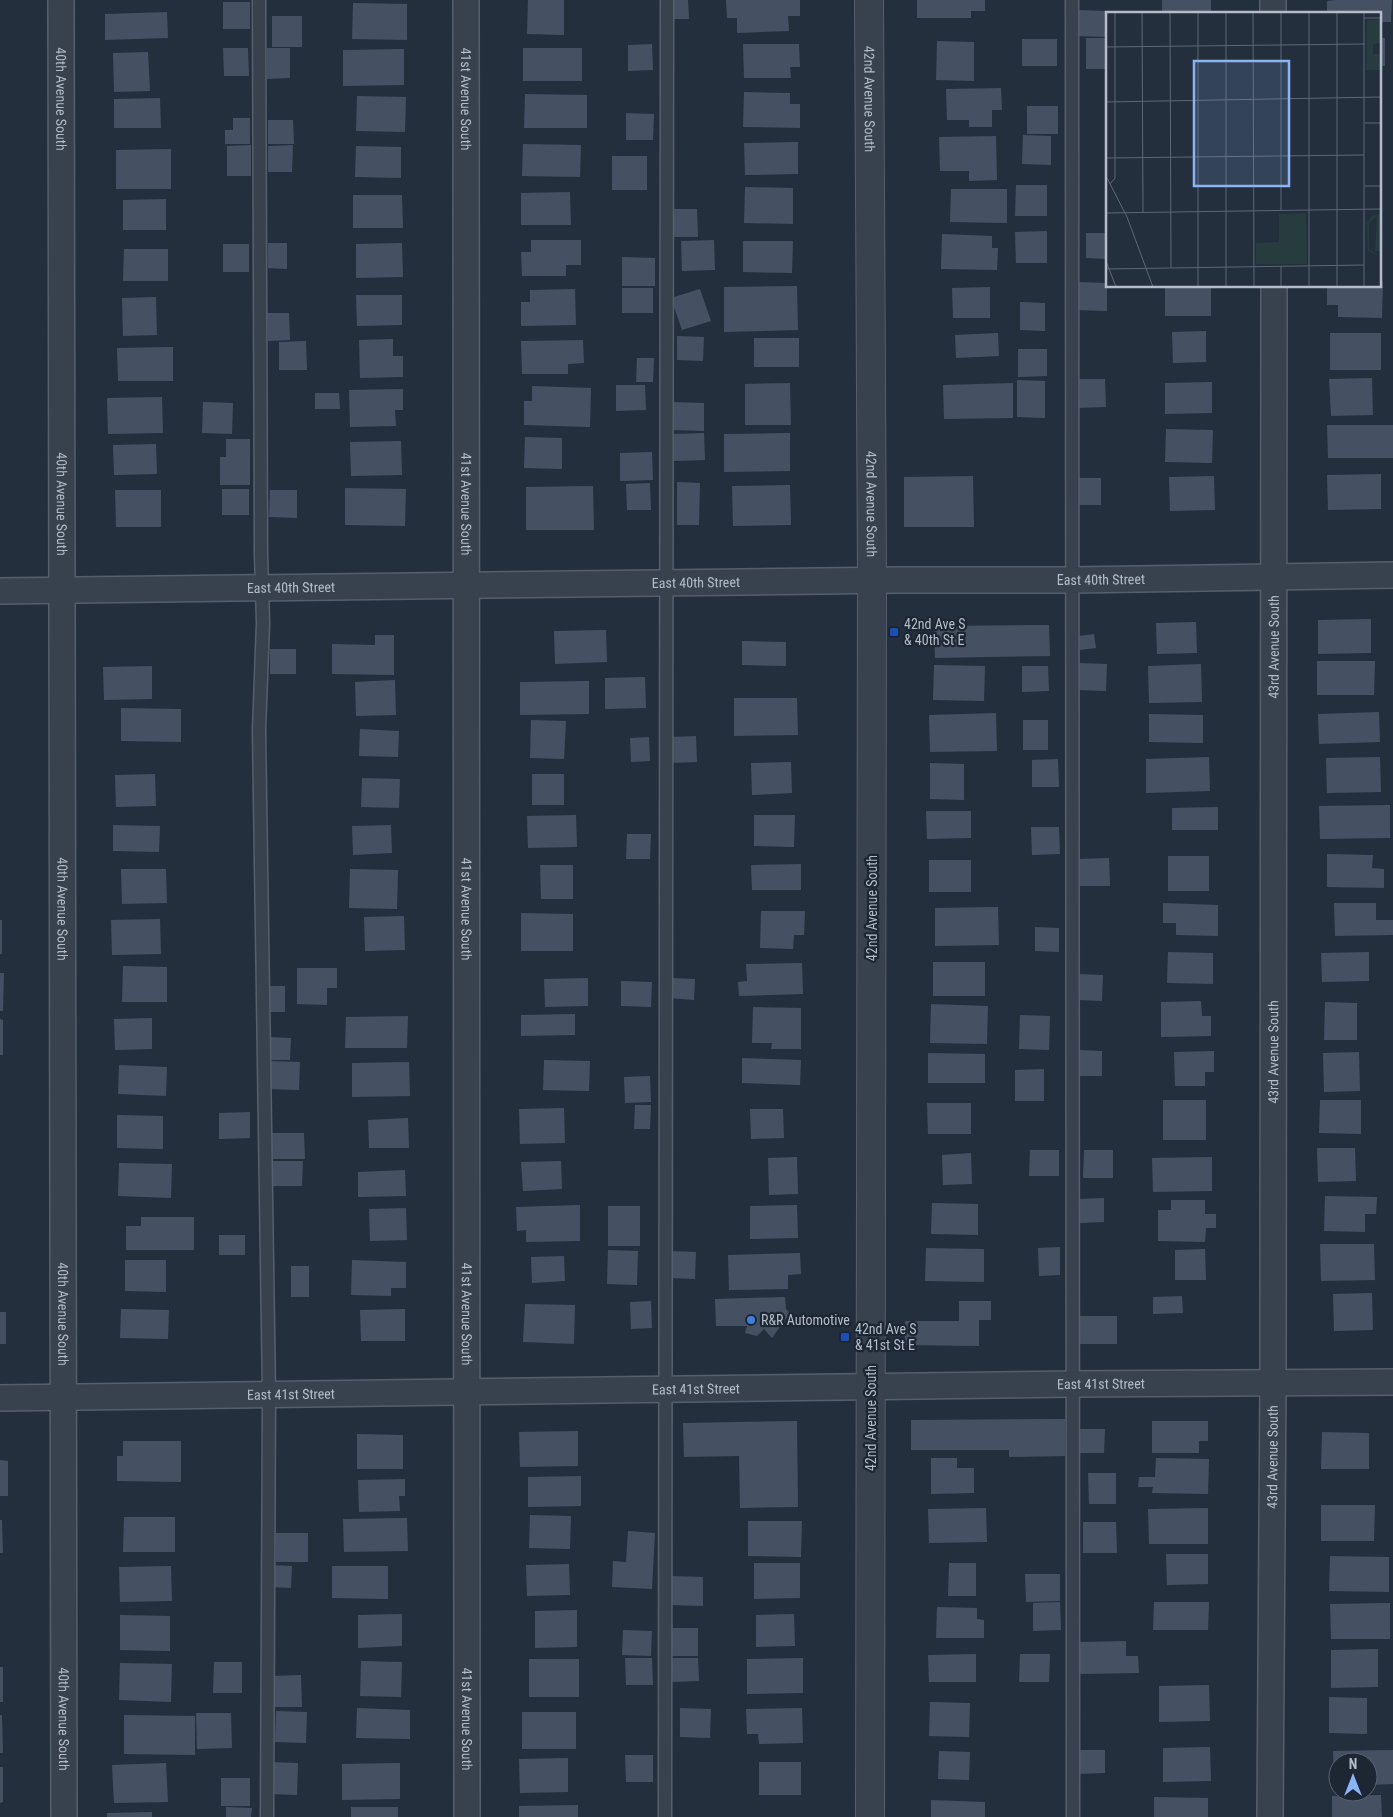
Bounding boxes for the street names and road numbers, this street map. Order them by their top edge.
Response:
street label: 42nd Avenue South [861,46,878,152]
street label: 40th Avenue South [53,47,69,151]
street label: 41st Avenue South [458,47,474,151]
street label: 42nd Avenue South [863,451,880,557]
street label: 40th Avenue South [54,452,70,556]
street label: 41st Avenue South [458,452,474,556]
street label: East 40th Street [1057,571,1145,588]
street label: East 40th Street [652,574,740,591]
street label: East 40th Street [247,579,335,596]
street label: 43rd Avenue South [1266,595,1282,699]
street label: 42nd Avenue South [864,855,880,961]
street label: 40th Avenue South [54,857,71,961]
street label: 41st Avenue South [458,857,475,961]
street label: 43rd Avenue South [1265,1000,1281,1104]
street label: 40th Avenue South [55,1262,71,1366]
street label: 41st Avenue South [459,1262,475,1366]
street label: 42nd Avenue South [863,1365,879,1471]
street label: East 41st Street [1057,1376,1145,1392]
street label: East 41st Street [652,1380,740,1397]
street label: East 41st Street [247,1386,335,1403]
street label: 43rd Avenue South [1264,1405,1281,1509]
street label: 40th Avenue South [56,1667,72,1771]
street label: 41st Avenue South [459,1667,475,1771]

